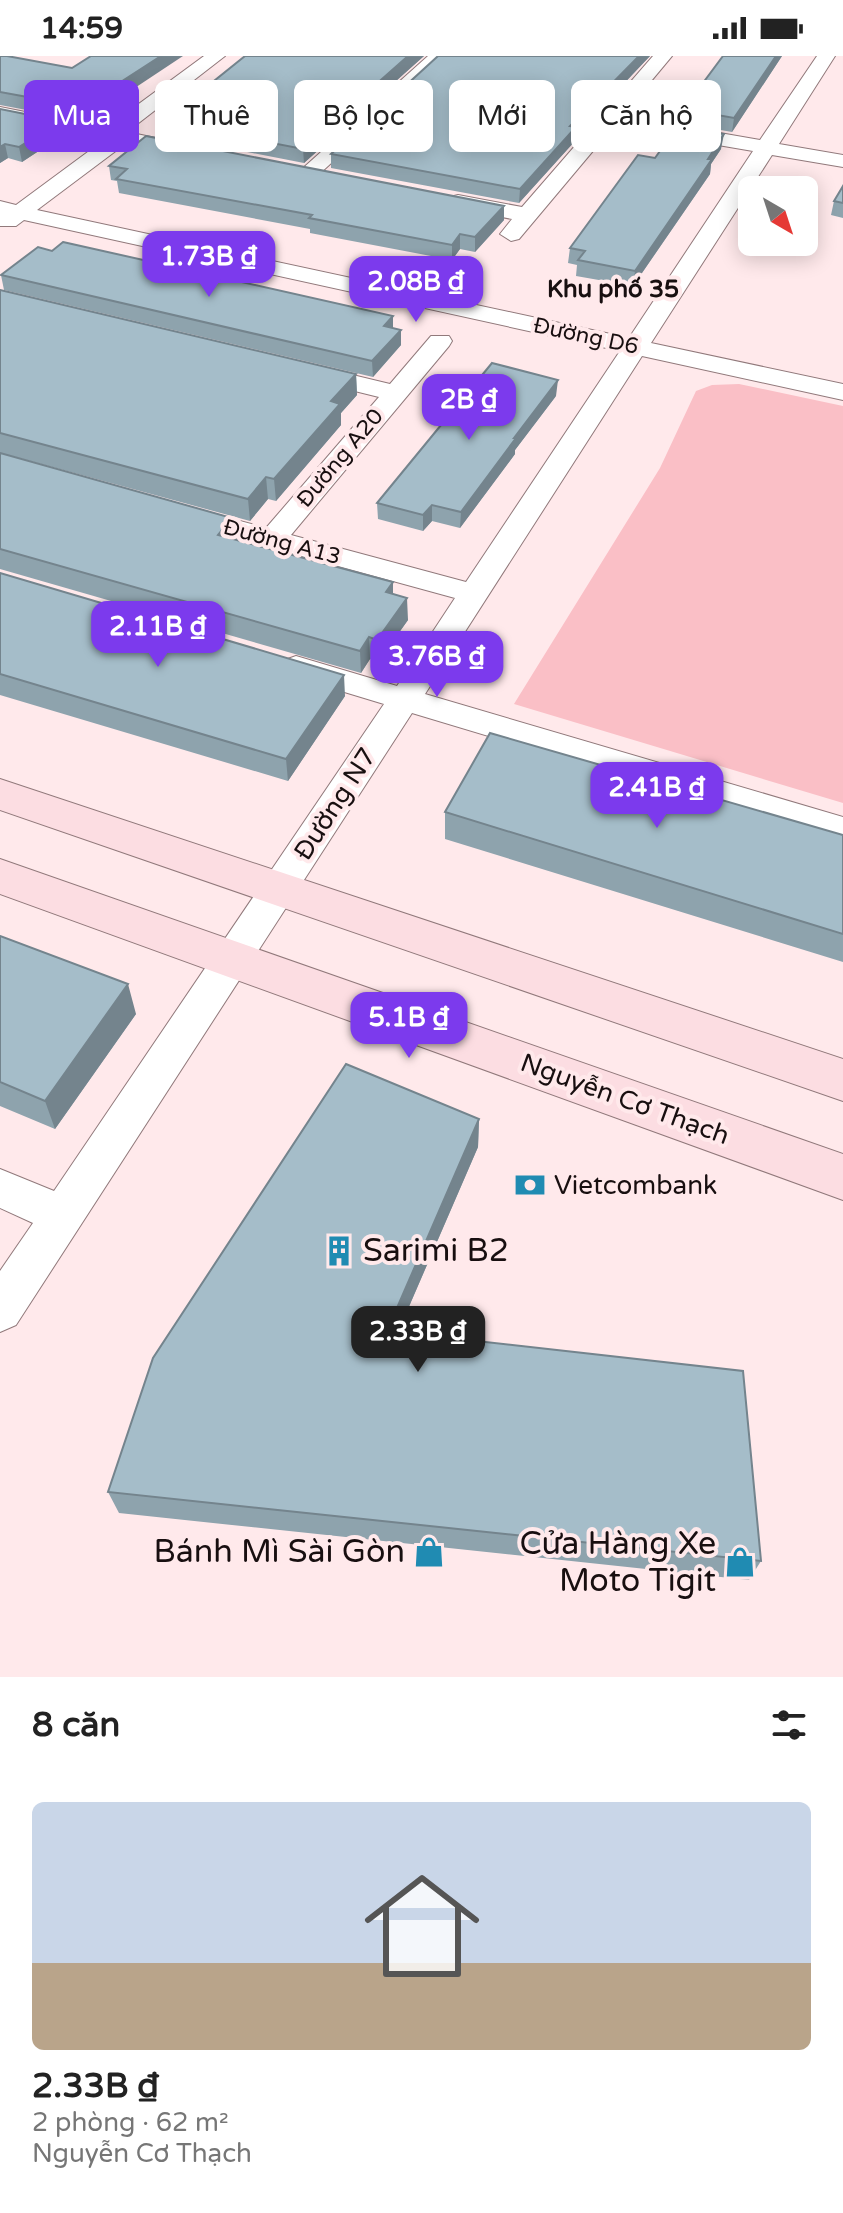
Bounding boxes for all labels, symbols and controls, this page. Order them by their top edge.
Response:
text: 14:59 [40,10,123,47]
chip: Mua [24,80,139,152]
chip: Thuê [155,80,278,152]
chip: Bộ lọc [294,80,433,152]
chip: Mới [449,80,555,152]
chip: Căn hộ [571,80,721,152]
north arrow [738,176,818,256]
map controls [738,176,818,256]
pin: 1.73B ₫ [135,231,283,299]
text: 1.73B ₫ [160,241,258,272]
pin: 2.08B ₫ [342,256,490,324]
text: 2.08B ₫ [367,266,465,297]
district label: Khu phố 35 [547,275,679,304]
street label: Đường D6 [531,312,641,360]
pin: 2B ₫ [422,374,516,442]
text: 2B ₫ [440,384,498,415]
street label: Đường A20 [291,403,389,513]
street label: Đường A13 [220,514,344,570]
pin: 2.11B ₫ [84,601,232,669]
text: 2.11B ₫ [109,611,207,642]
pin: 3.76B ₫ [363,631,511,699]
text: 3.76B ₫ [388,641,486,672]
street label: Đường N7 [287,742,383,866]
pin: 2.41B ₫ [583,762,731,830]
text: 2.41B ₫ [608,772,706,803]
pin: 5.1B ₫ [344,992,474,1060]
text: 5.1B ₫ [368,1002,450,1033]
street label: Nguyễn Cơ Thạch [516,1047,734,1151]
bank icon: Vietcombank [513,1168,547,1202]
place label: Vietcombank [554,1170,717,1201]
place label: Sarimi B2 [363,1232,509,1270]
building icon: Sarimi B2 [322,1234,356,1268]
pin: 2.33B ₫ [344,1306,492,1374]
text: 2.33B ₫ [369,1316,467,1347]
place label: Cửa Hàng Xe Moto Tigit [520,1525,716,1600]
place label: Bánh Mì Sài Gòn [154,1533,405,1571]
shop icon: Bánh Mì Sài Gòn [412,1535,446,1569]
shop icon: Cửa Hàng Xe Moto Tigit [723,1545,757,1579]
icon: filters [767,1703,811,1747]
text: 8 căn [32,1705,120,1746]
icon: home [350,1854,494,1998]
text: 2.33B ₫ [32,2066,160,2107]
text: 2 phòng · 62 m² [32,2107,229,2138]
text: Nguyễn Cơ Thạch [32,2138,252,2169]

